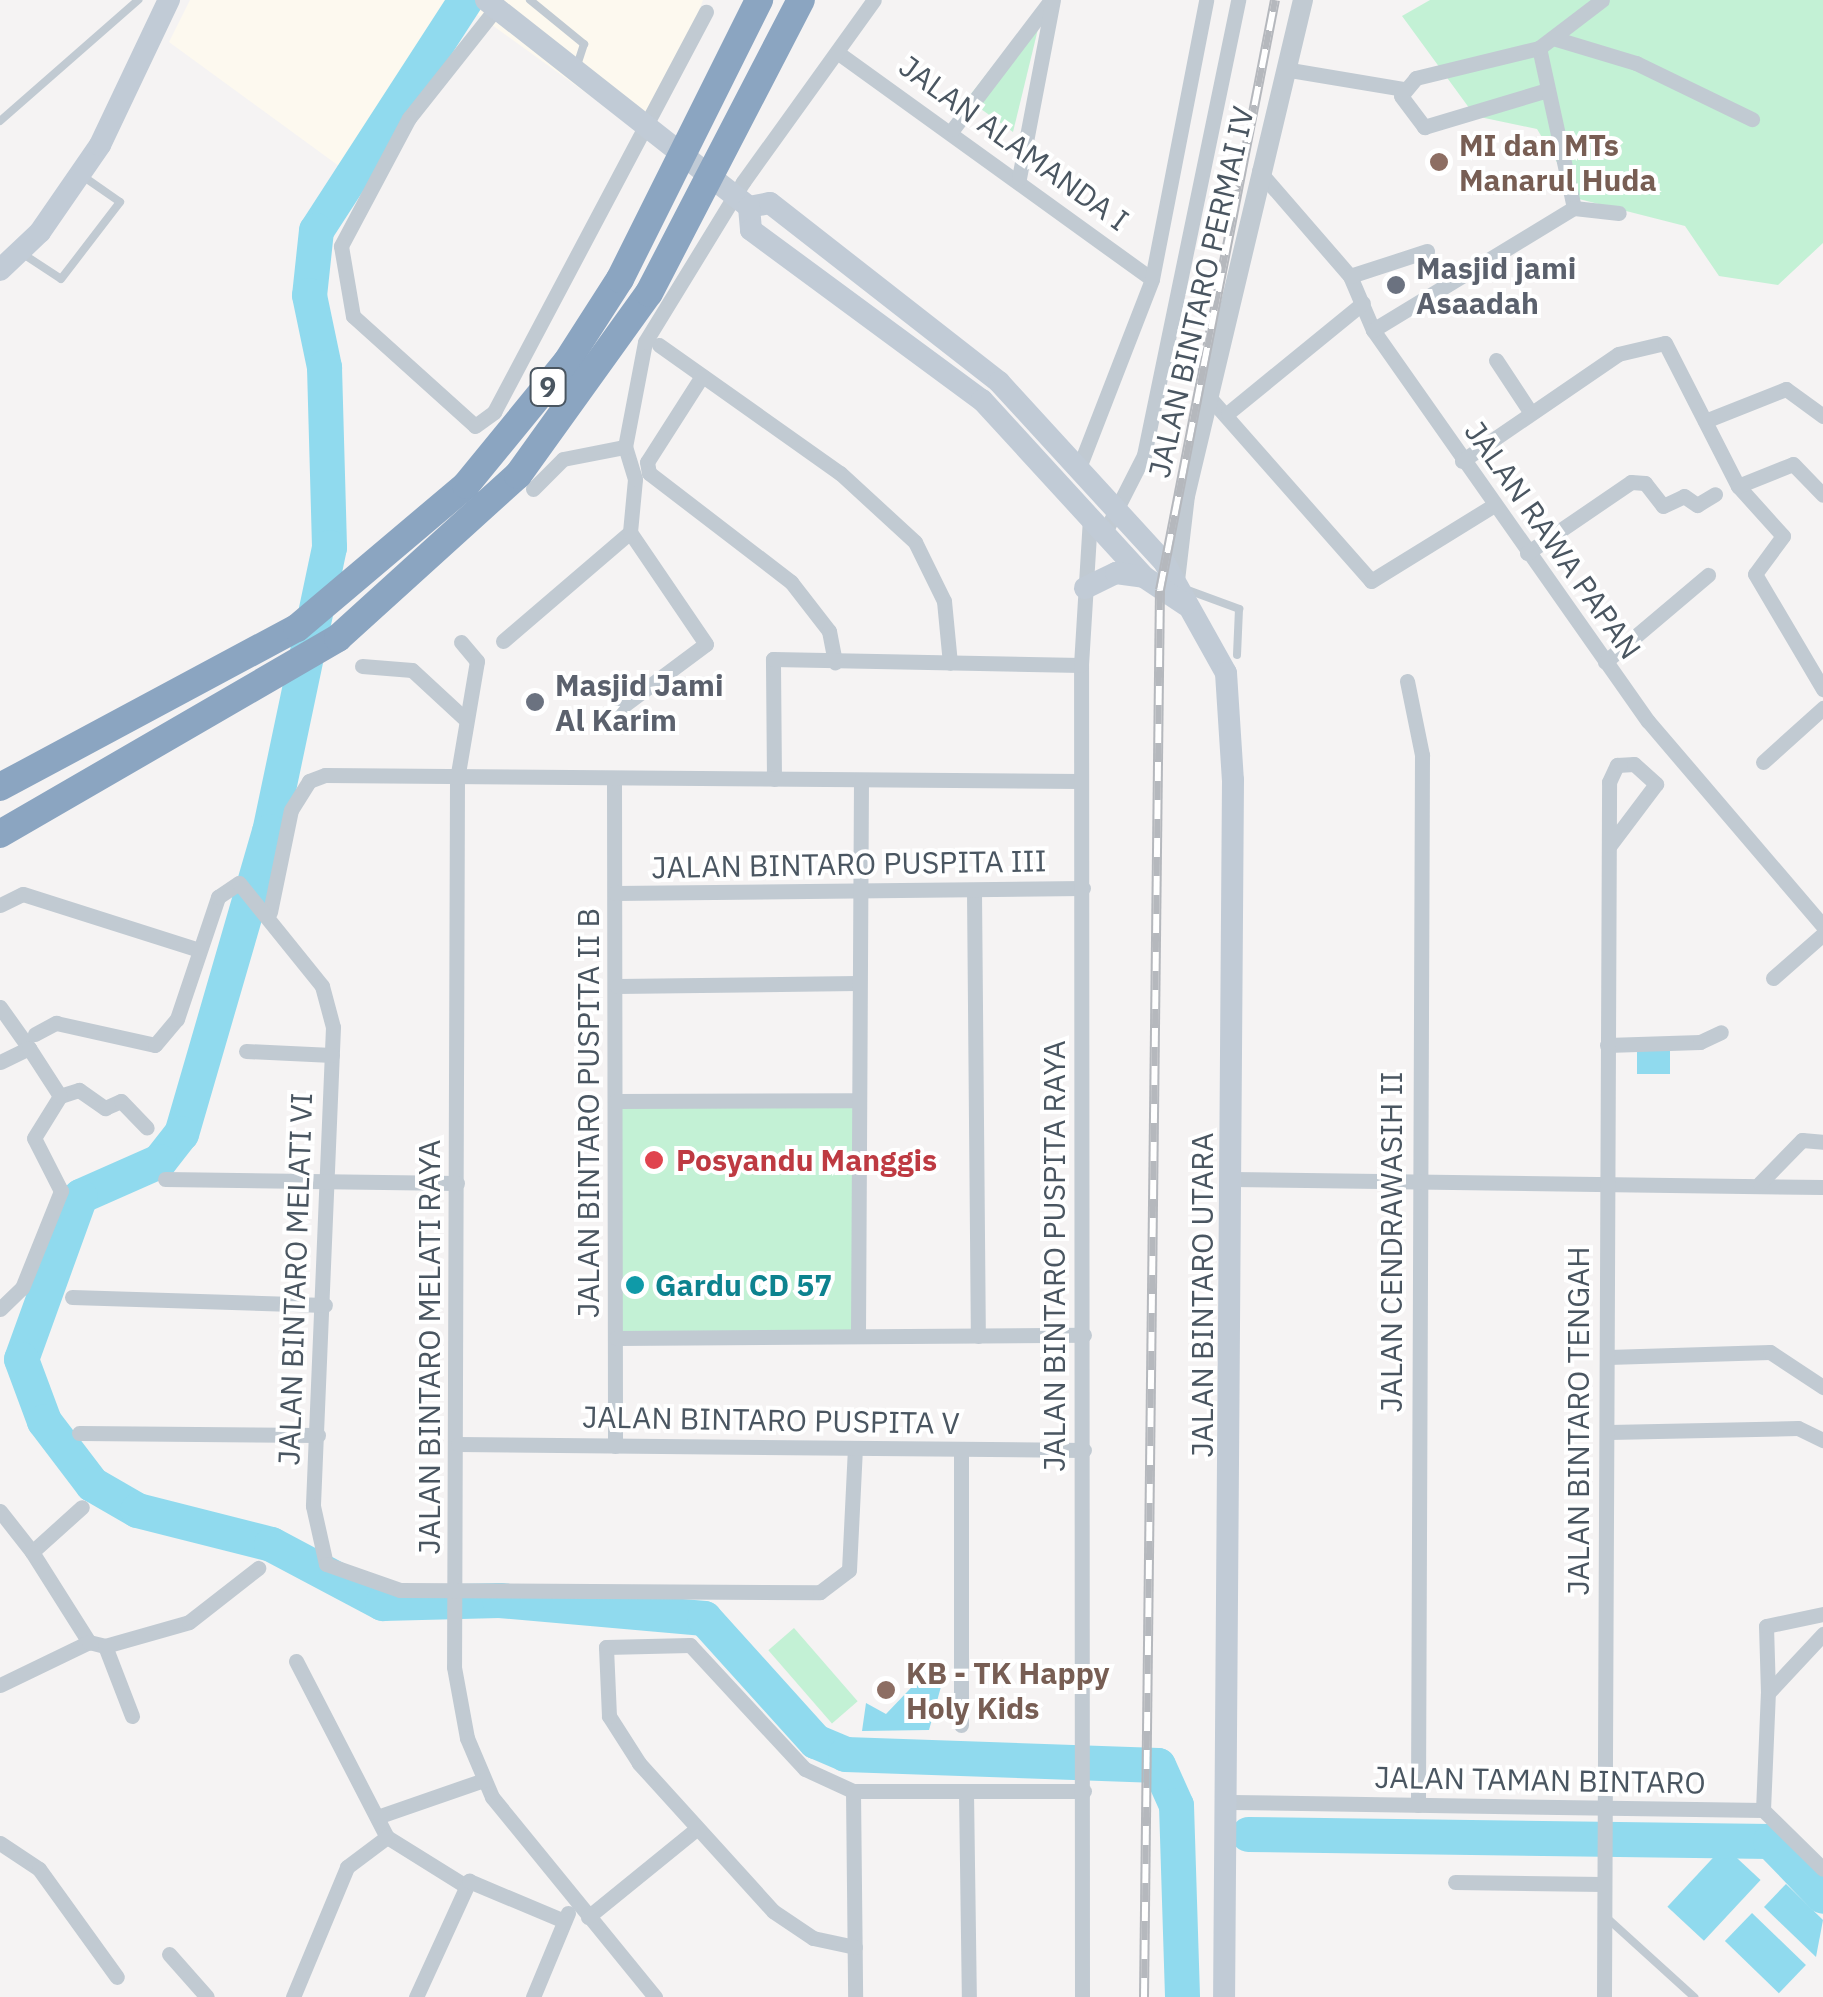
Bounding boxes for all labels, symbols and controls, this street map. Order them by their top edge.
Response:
street label: JALAN ALAMANDA I [892,48,1136,238]
street label: JALAN BINTARO PERMAI IV [1141,103,1261,481]
place label: MI dan MTs Manarul Huda [1459,127,1657,198]
marker: MI dan MTs Manarul Huda [1428,151,1450,173]
place label: Masjid jami Asaadah [1416,250,1576,320]
marker: Masjid jami Asaadah [1385,274,1407,296]
road number: 9 [528,364,568,410]
street label: JALAN RAWA PAPAN [1457,414,1649,666]
place label: Masjid Jami Al Karim [555,667,723,738]
marker: Masjid Jami Al Karim [524,691,546,713]
street label: JALAN BINTARO PUSPITA III [651,843,1047,885]
street label: JALAN BINTARO PUSPITA II B [570,908,606,1318]
street label: JALAN BINTARO PUSPITA RAYA [1036,1040,1072,1472]
street label: JALAN CENDRAWASIH II [1373,1072,1409,1412]
street label: JALAN BINTARO MELATI VI [271,1092,319,1466]
street label: JALAN BINTARO UTARA [1184,1132,1220,1458]
street label: JALAN BINTARO MELATI RAYA [411,1140,447,1554]
place label: Posyandu Manggis [676,1142,937,1178]
marker: Posyandu Manggis [641,1147,667,1173]
street label: JALAN BINTARO TENGAH [1560,1246,1596,1596]
place label: Gardu CD 57 [655,1267,832,1303]
marker: Gardu CD 57 [624,1274,646,1296]
street label: JALAN BINTARO PUSPITA V [582,1399,960,1441]
place label: KB - TK Happy Holy Kids [906,1655,1110,1726]
marker: KB - TK Happy Holy Kids [875,1679,897,1701]
street label: JALAN TAMAN BINTARO [1374,1759,1706,1801]

